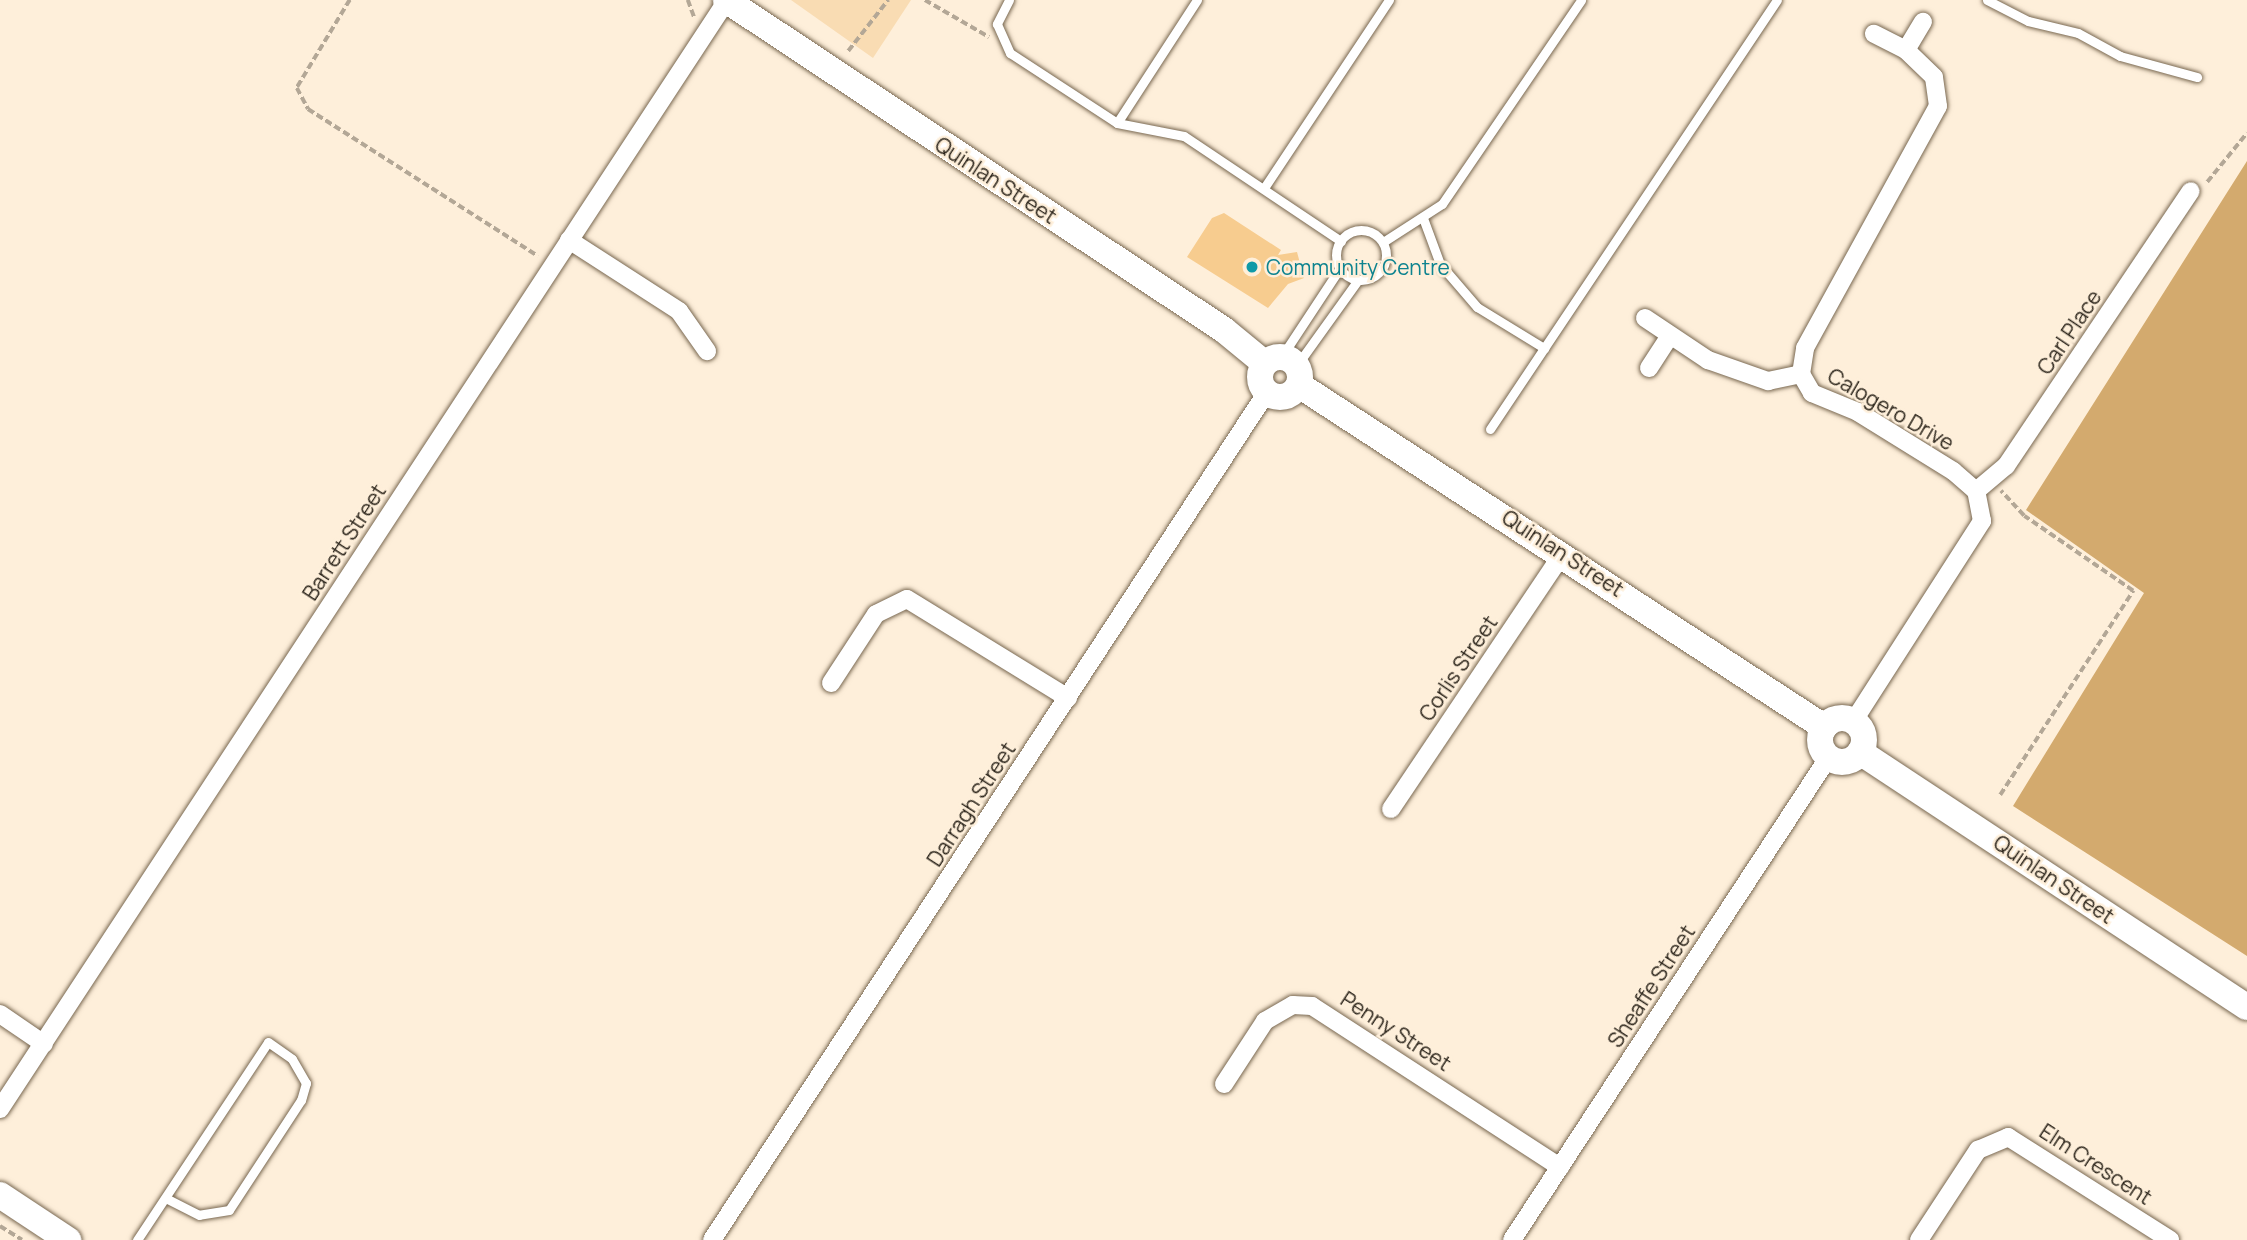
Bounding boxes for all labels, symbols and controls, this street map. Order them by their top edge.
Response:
street label: Quinlan Street [930,131,1062,229]
place label: Community Centre [1266,254,1450,280]
marker: Community Centre [1244,259,1260,275]
street label: Carl Place [2032,285,2106,379]
street label: Calogero Drive [1823,363,1959,455]
street label: Barrett Street [297,479,391,605]
street label: Quinlan Street [1497,504,1629,602]
street label: Corlis Street [1414,610,1502,726]
street label: Darragh Street [922,737,1020,871]
street label: Quinlan Street [1989,829,2119,929]
street label: Sheaffe Street [1602,920,1700,1052]
street label: Penny Street [1336,986,1456,1076]
street label: Elm Crescent [2035,1118,2157,1210]

